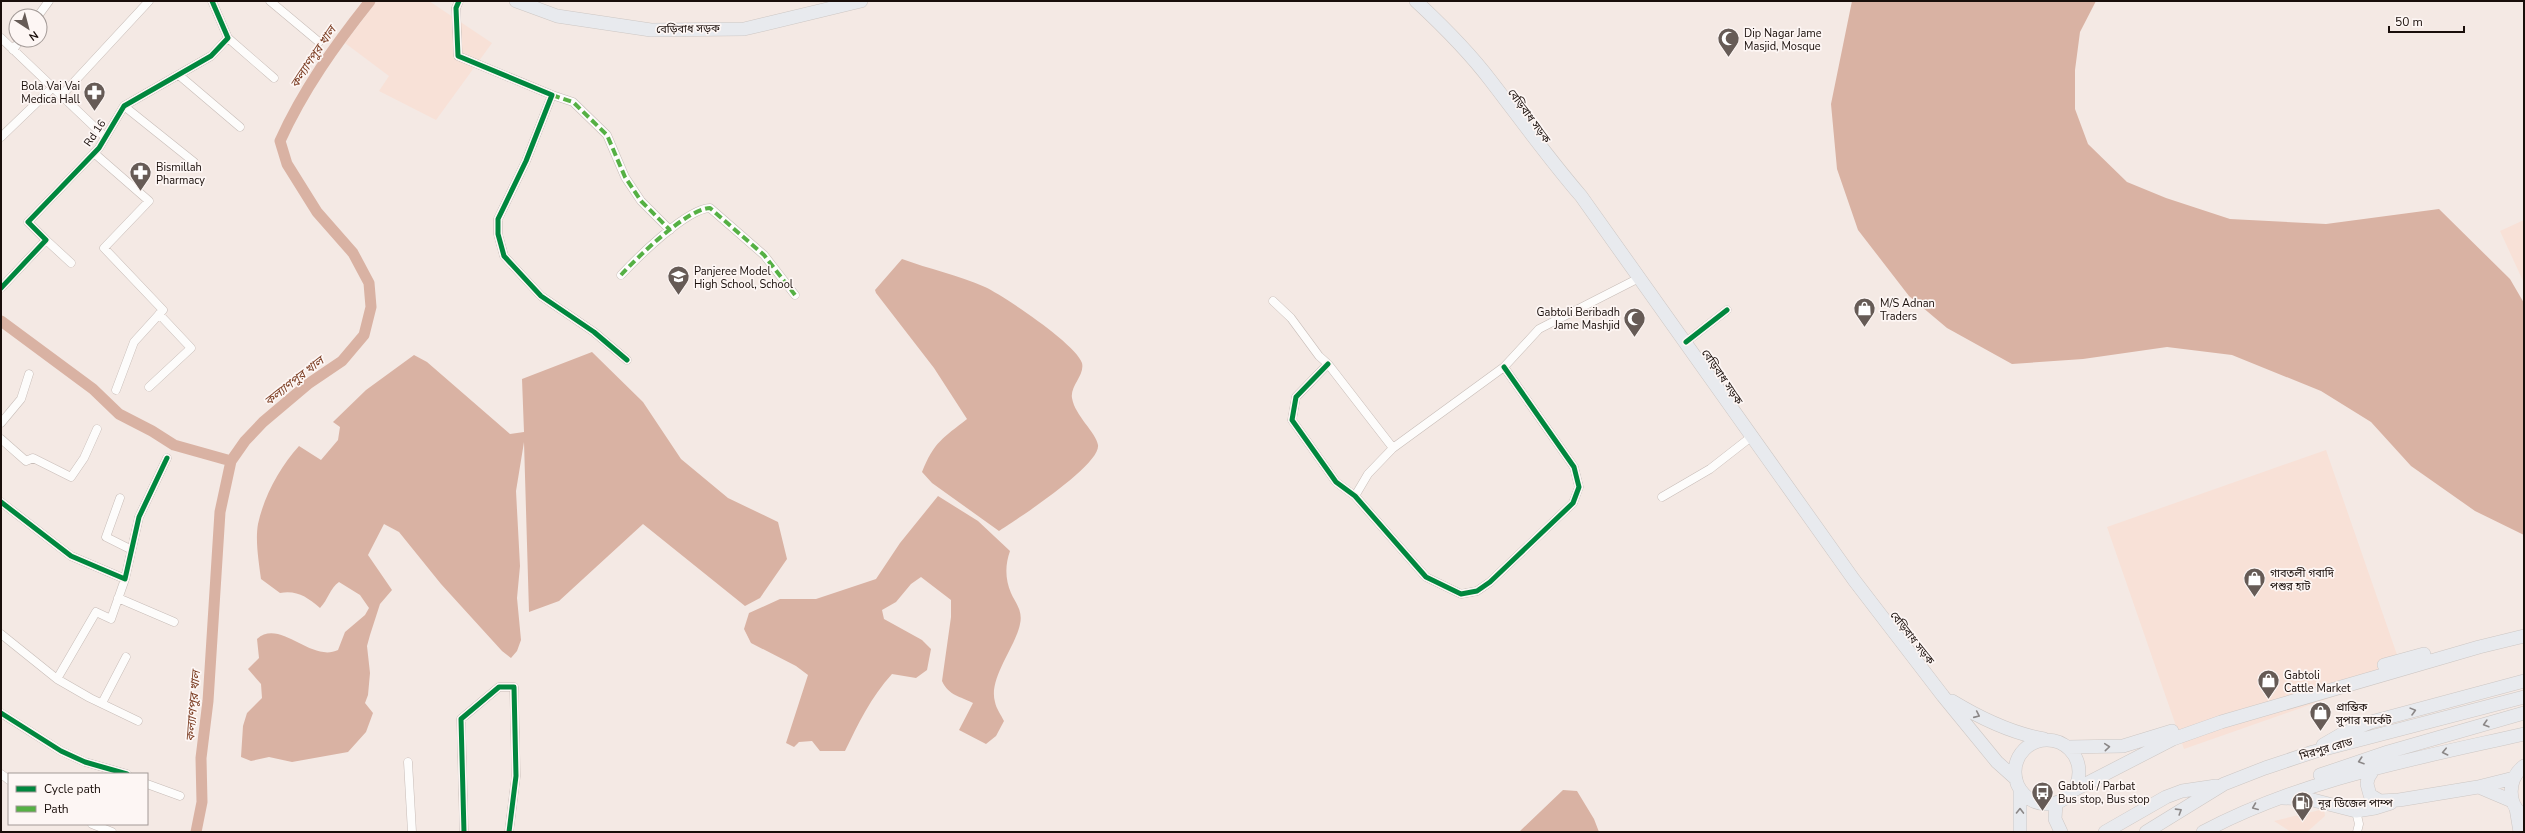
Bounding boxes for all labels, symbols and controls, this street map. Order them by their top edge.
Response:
north arrow [8,8,48,48]
scale bar [2389,8,2464,34]
text: 50 m [2395,14,2423,30]
water label: কল্যাণপুর খাল [286,21,341,91]
street label: বেড়িবাধ সড়ক [656,21,720,37]
mosque icon: Dip Nagar Jame Masjid, Mosque [1716,26,1742,59]
place label: Dip Nagar Jame Masjid, Mosque [1744,26,1822,54]
text: N [26,27,41,44]
place label: Bola Vai Vai Medica Hall [21,79,81,107]
pharmacy icon: Bola Vai Vai Medica Hall [82,79,108,112]
street label: বেড়িবাধ সড়ক [1504,86,1554,146]
street label: Rd 16 [80,116,110,149]
pharmacy icon: Bismillah Pharmacy [128,160,154,193]
place label: Bismillah Pharmacy [156,160,205,188]
school or university icon: Panjeree Model High School, School [666,264,692,297]
place label: Panjeree Model High School, School [694,264,794,292]
shop icon: M/S Adnan Traders [1851,296,1877,329]
place label: M/S Adnan Traders [1880,296,1935,324]
place label: Gabtoli Beribadh Jame Mashjid [1537,305,1620,333]
mosque icon: Gabtoli Beribadh Jame Mashjid [1622,305,1648,338]
street label: বেড়িবাধ সড়ক [1698,346,1746,408]
water label: কল্যাণপুর খাল [261,351,329,409]
shop icon: গাবতলী গবাদি পশুর হাট [2242,566,2268,599]
place label: গাবতলী গবাদি পশুর হাট [2270,566,2335,594]
street label: বেড়িবাধ সড়ক [1886,608,1938,668]
water label: কল্যাণপুর খাল [182,668,204,742]
shop icon: Gabtoli Cattle Market [2255,668,2281,701]
place label: Gabtoli Cattle Market [2284,668,2351,696]
shop icon: প্রান্তিক সুপার মার্কেট [2307,700,2333,733]
place label: প্রান্তিক সুপার মার্কেট [2335,700,2393,728]
one-way arrow [2410,707,2417,716]
one-way arrow [1973,710,1981,718]
one-way arrow [2482,719,2489,728]
street label: মিরপুর রোড [2297,734,2355,764]
one-way arrow [2104,742,2110,751]
one-way arrow [2442,747,2449,756]
one-way arrow [2358,756,2365,765]
legend [8,773,148,825]
bus stop icon: Gabtoli / Parbat Bus stop, Bus stop [2030,779,2056,812]
place label: Gabtoli / Parbat Bus stop, Bus stop [2058,779,2150,807]
text: Cycle path [44,781,101,797]
fuel station icon: নূর ডিজেল পাম্প [2290,790,2316,823]
place label: নূর ডিজেল পাম্প [2317,796,2393,811]
text: Path [44,801,69,817]
one-way arrow [2252,802,2259,810]
one-way arrow [2016,808,2024,814]
one-way arrow [2175,808,2182,815]

